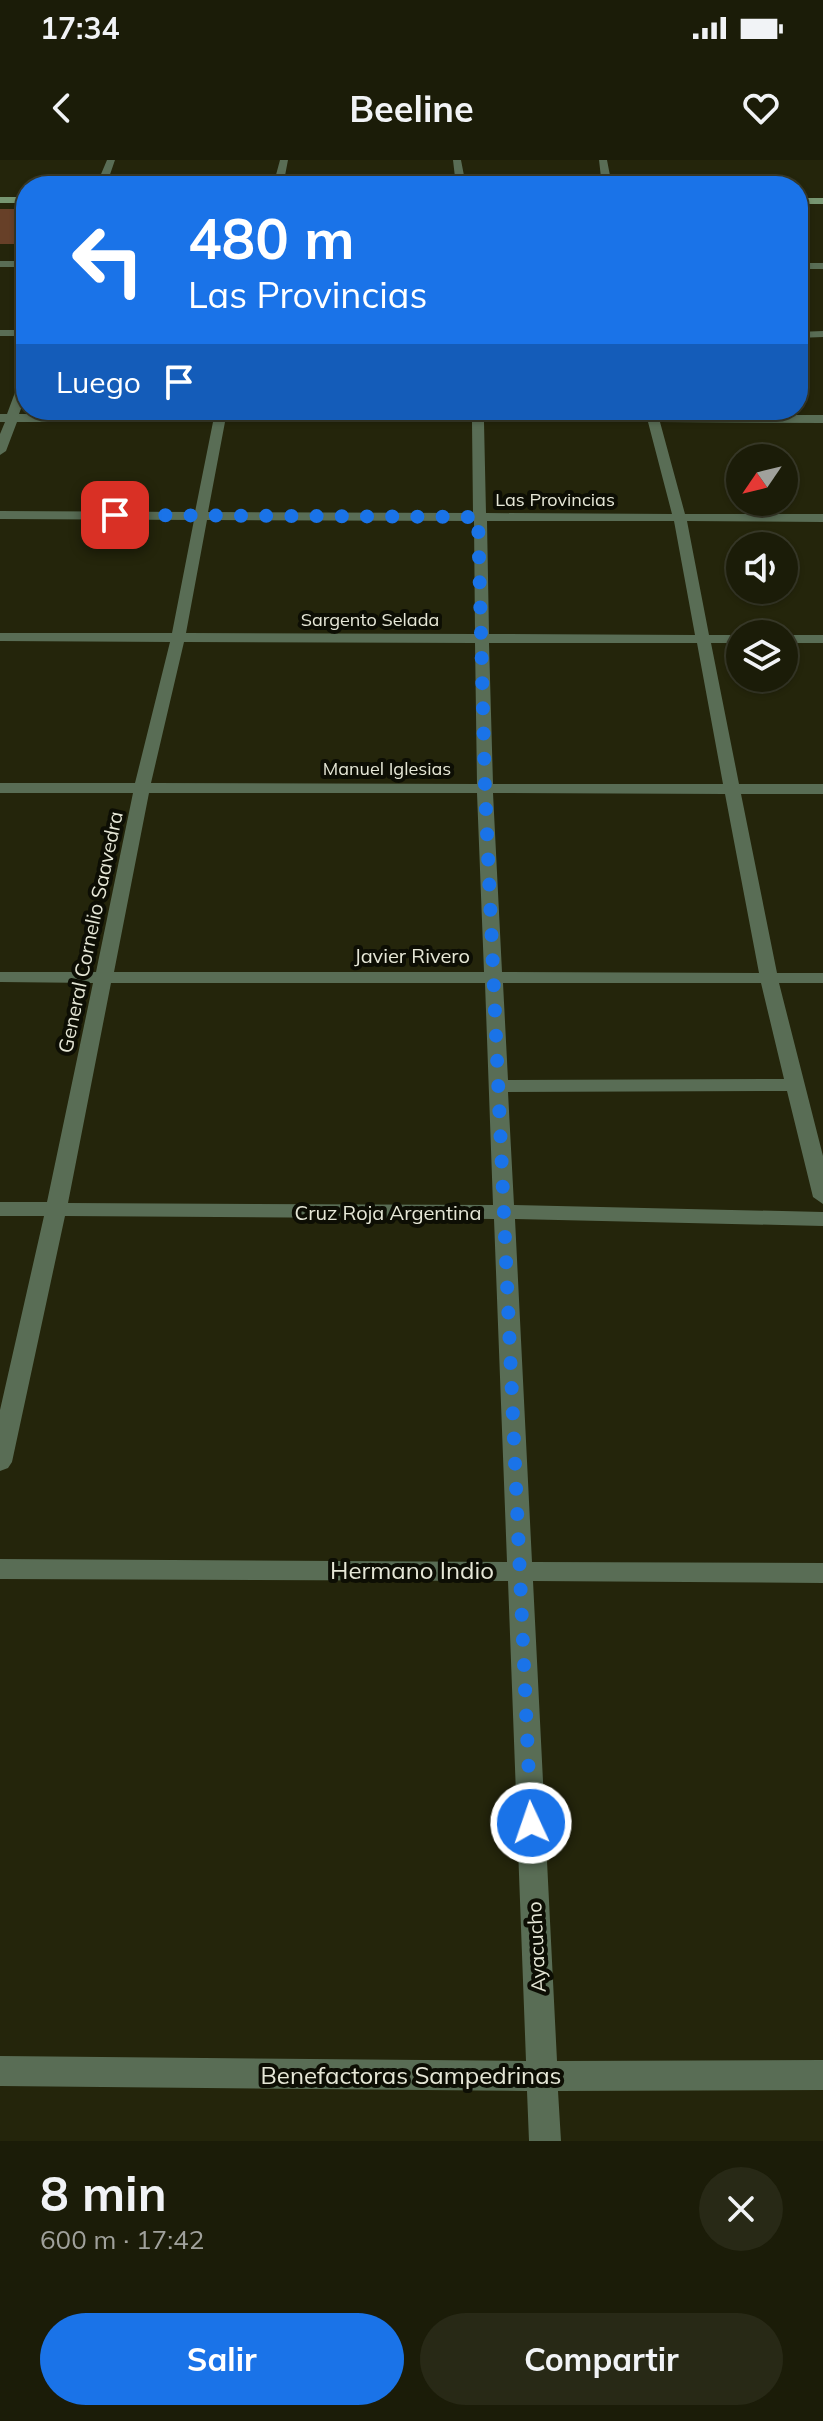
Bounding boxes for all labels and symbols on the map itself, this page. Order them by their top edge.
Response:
north arrow [726,444,798,516]
pin [81,481,149,549]
street label: Las Provincias [495,488,615,511]
street label: Sargento Selada [301,608,439,631]
street label: Manuel Iglesias [323,757,451,780]
street label: General Cornelio Saavedra [52,809,128,1055]
street label: Javier Rivero [354,943,470,968]
street label: Cruz Roja Argentina [294,1200,482,1225]
street label: Hermano Indio [330,1555,494,1585]
position arrow [489,1781,573,1865]
street label: Ayacucho [521,1901,551,1993]
street label: Benefactoras Sampedrinas [261,2060,561,2090]

